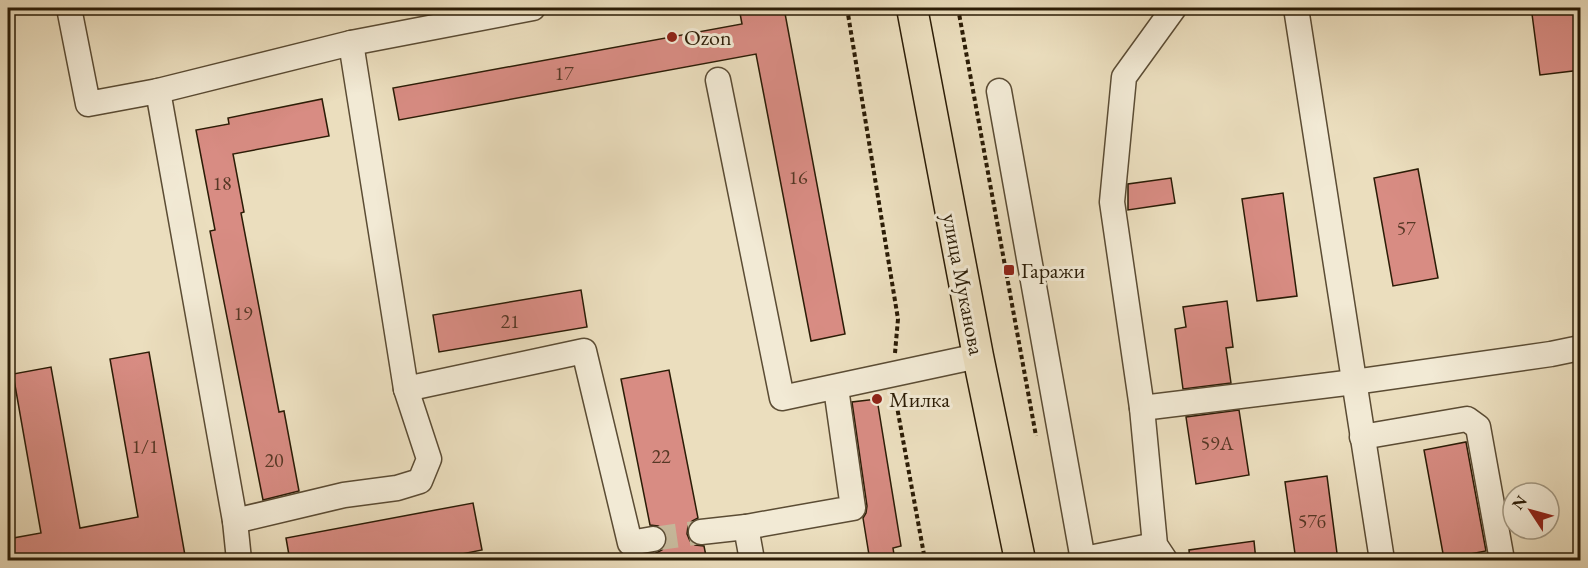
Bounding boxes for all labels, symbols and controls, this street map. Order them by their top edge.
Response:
place label: Ozon [684,23,732,52]
marker: Ozon [665,30,679,44]
house number: 17 [554,60,574,86]
house number: 16 [788,164,808,190]
house number: 18 [212,170,232,196]
street label: улица Муканова [936,211,992,358]
house number: 57 [1396,215,1416,241]
place label: Гаражи [1021,256,1086,285]
marker: Гаражи [1002,263,1016,277]
house number: 19 [233,300,253,326]
house number: 21 [500,308,520,334]
place label: Милка [889,385,950,414]
marker: Милка [870,392,884,406]
house number: 59A [1200,430,1234,456]
house number: 1/1 [131,433,159,459]
house number: 22 [651,443,671,469]
house number: 20 [264,447,284,473]
north arrow [1501,481,1561,541]
text: N [1507,491,1532,514]
house number: 57б [1298,508,1326,534]

